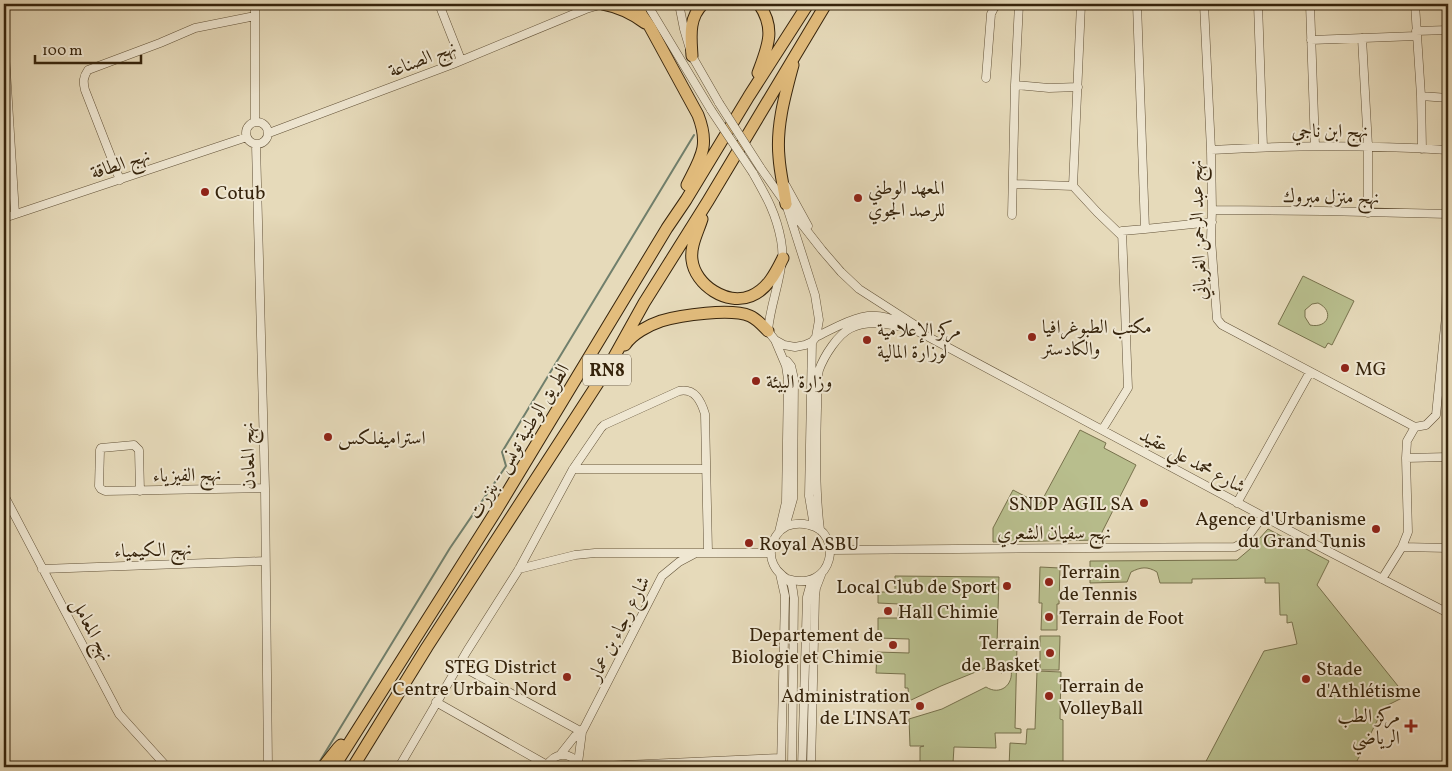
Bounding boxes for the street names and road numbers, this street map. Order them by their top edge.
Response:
street label: نهج الصناعة [385,35,461,87]
street label: نهج ابن ناجي [1292,119,1368,148]
street label: نهج الطاقة [88,143,155,190]
street label: نهج عبد الرحمن الغرياني [1184,159,1217,301]
street label: نهج منزل مبروك [1282,184,1380,215]
road number: RN8 [583,354,631,386]
street label: الطريق الوطنية تونس - بنزرت [463,359,577,525]
street label: نهج المعادن [235,422,266,490]
street label: شارع محمد علي عقيد [1132,423,1250,504]
street label: نهج الفيزياء [153,462,222,493]
street label: نهج سفيان الشعري [997,521,1111,550]
street label: نهج الكيمياء [114,537,193,568]
street label: شارع رجاء بن عمار [581,572,658,688]
street label: نهج المعامل [61,594,119,667]

